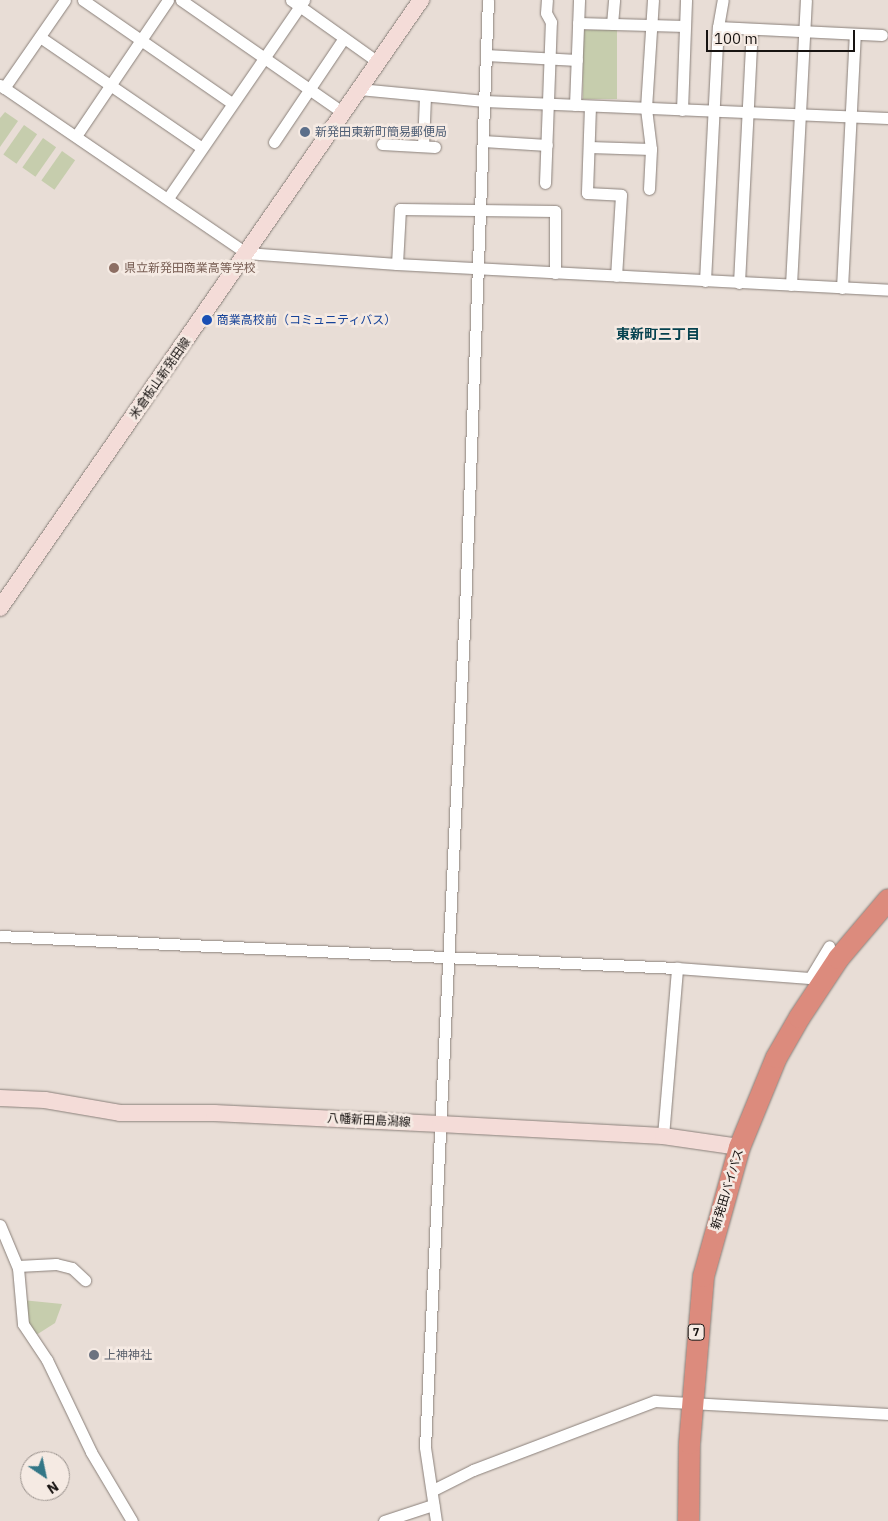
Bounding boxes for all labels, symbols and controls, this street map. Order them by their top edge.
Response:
scale bar [708,20,857,52]
text: 100 m [714,29,758,48]
place label: 新発田東新町簡易郵便局 [315,125,447,139]
marker: 新発田東新町簡易郵便局 [299,126,311,138]
place label: 県立新発田商業高等学校 [124,261,256,275]
marker: 県立新発田商業高等学校 [108,262,120,274]
place label: 商業高校前（コミュニティバス） [217,313,397,327]
marker: 商業高校前（コミュニティバス） [201,314,213,326]
district label: 東新町三丁目 [616,326,700,342]
street label: 米倉板山新発田線 [127,335,193,421]
street label: 八幡新田島潟線 [327,1111,411,1129]
street label: 新発田バイパス [708,1147,746,1231]
road number: 7 [687,1324,705,1340]
place label: 上神神社 [104,1348,152,1362]
marker: 上神神社 [88,1349,100,1361]
north arrow [20,1451,70,1501]
text: N [44,1477,62,1498]

